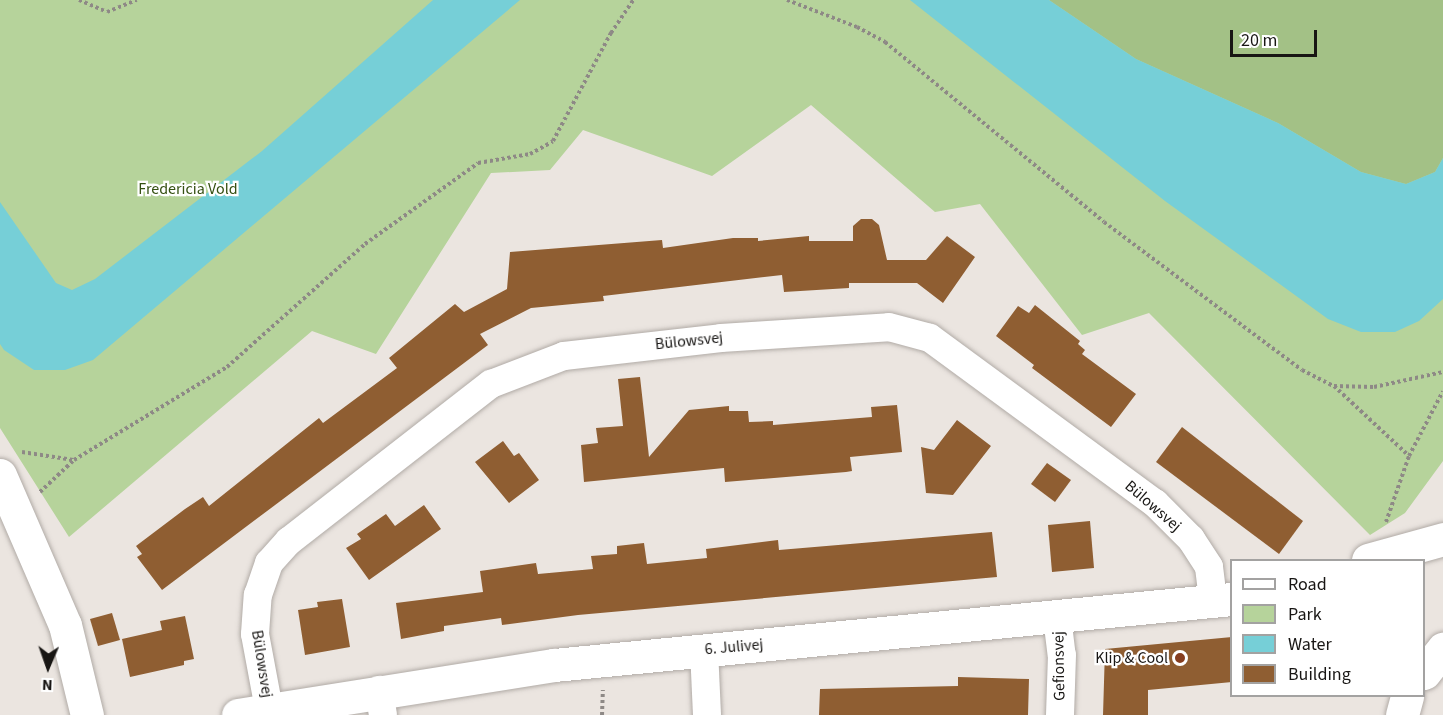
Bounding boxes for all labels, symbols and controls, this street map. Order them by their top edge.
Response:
scale bar [1233,18,1320,56]
text: 20 m [1241,28,1277,53]
park label: Fredericia Vold [138,179,238,199]
street label: Bülowsvej [654,328,724,354]
street label: Bülowsvej [1121,476,1185,536]
legend [1230,559,1425,697]
text: Road [1288,572,1327,597]
text: Park [1288,602,1322,627]
street label: Bülowsvej [247,629,277,699]
street label: Gefionsvej [1049,631,1069,701]
text: Water [1288,632,1332,657]
street label: 6. Julivej [704,635,764,659]
north arrow [18,637,78,697]
place label: Klip & Cool [1095,648,1168,668]
marker: Klip & Cool [1173,651,1187,665]
text: Building [1288,662,1351,687]
text: N [42,674,53,696]

